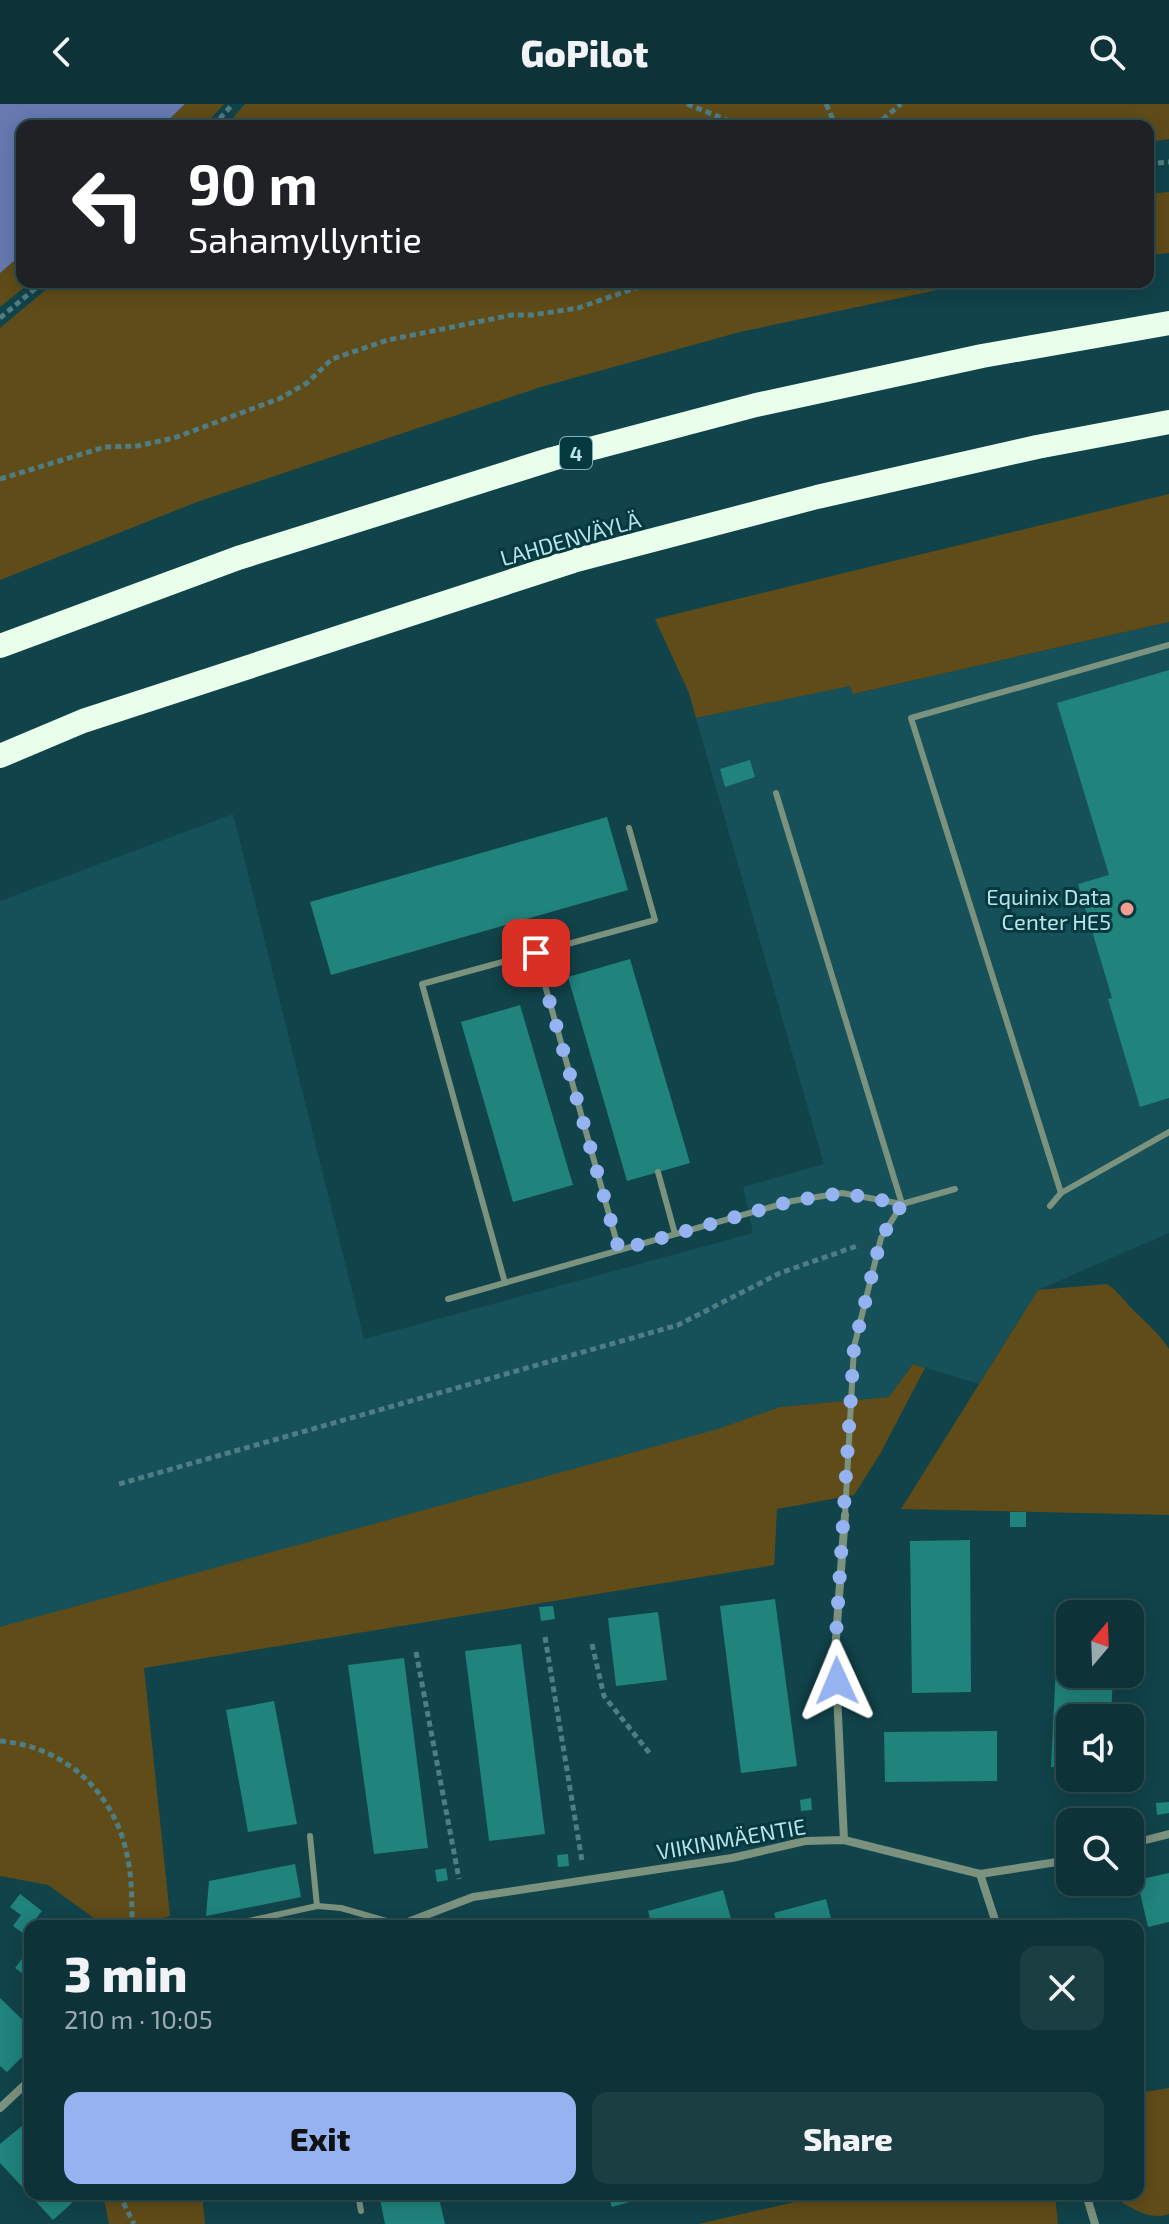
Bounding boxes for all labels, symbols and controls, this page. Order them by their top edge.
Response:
icon: back [40,30,84,74]
icon: search [1085,30,1129,74]
text: GoPilot [521,31,648,74]
text: 90 m [188,149,318,216]
icon: left [56,152,160,256]
text: Sahamyllyntie [188,217,422,260]
road number: 4 [560,437,592,469]
street label: LAHDENVÄYLÄ [497,505,643,570]
place label: Equinix Data Center HE5 [986,883,1111,934]
marker: Equinix Data Center HE5 [1118,900,1136,918]
pin [502,919,570,987]
icon: arrive [514,931,558,975]
north arrow [1056,1600,1144,1688]
map controls [1056,1600,1144,1896]
position arrow [795,1639,879,1723]
button: sound [1056,1704,1144,1792]
button: search [1056,1808,1144,1896]
street label: VIIKINMÄENTIE [654,1812,808,1864]
text: 3 min [64,1944,187,2002]
button: close [1020,1946,1104,2030]
text: 210 m · 10:05 [64,2003,213,2034]
button: Exit [64,2092,576,2184]
button: Share [592,2092,1104,2184]

